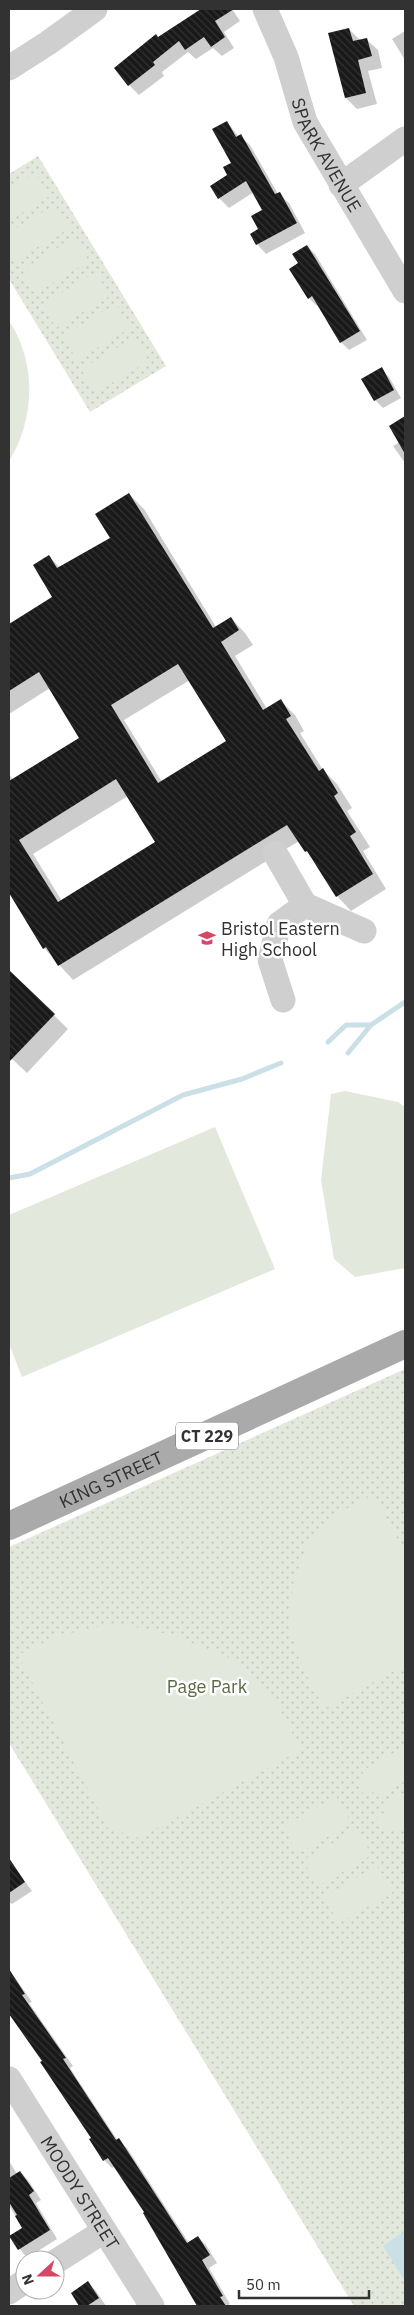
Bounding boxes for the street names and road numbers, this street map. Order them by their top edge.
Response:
street label: SPARK AVENUE [287,95,367,216]
road number: CT 229 [176,1422,238,1450]
street label: KING STREET [55,1446,166,1513]
street label: MOODY STREET [36,2131,125,2253]

